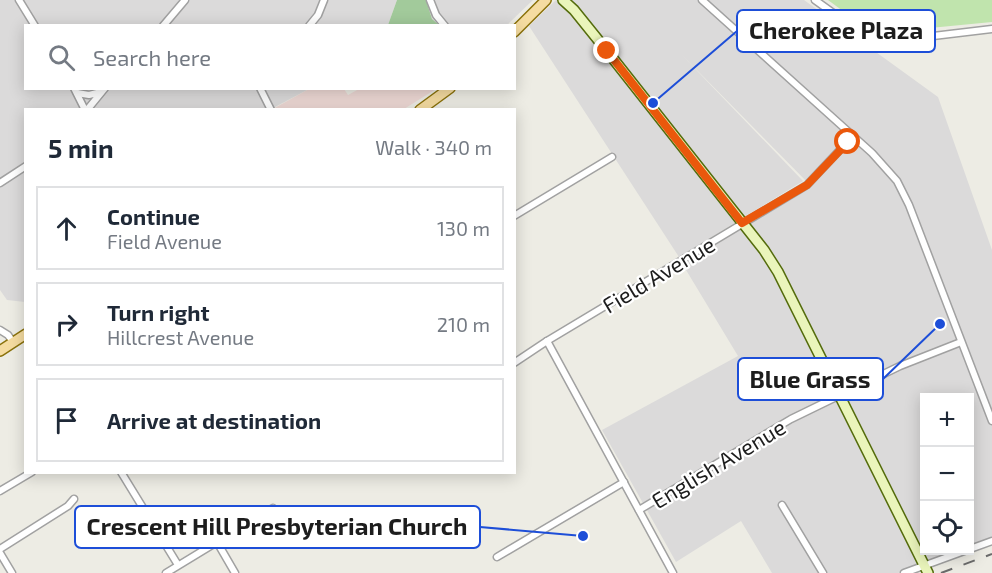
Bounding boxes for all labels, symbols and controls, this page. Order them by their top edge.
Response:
callout: Cherokee Plaza [737,10,935,52]
text: Cherokee Plaza [749,15,923,44]
search box [24,24,516,90]
route end [593,37,619,63]
icon: search [45,41,78,74]
text: Search here [93,44,211,70]
route start [834,128,860,154]
text: 5 min [48,132,114,163]
text: Walk · 340 m [375,135,492,159]
text: Continue [107,203,200,229]
icon: ahead [50,212,83,245]
text: 130 m [437,216,490,240]
text: Field Avenue [107,229,222,253]
street label: Field Avenue [597,230,719,318]
text: Turn right [107,299,209,325]
icon: right [50,308,83,341]
text: 210 m [437,312,490,336]
text: Hillcrest Avenue [107,325,254,349]
callout: Blue Grass [738,358,883,400]
text: Blue Grass [749,364,871,393]
map controls [920,393,974,555]
button: + [920,393,974,447]
icon: arrive [50,404,83,437]
text: Arrive at destination [107,407,321,433]
street label: English Avenue [646,413,790,513]
button: − [920,447,974,501]
button: locate [920,501,974,555]
callout: Crescent Hill Presbyterian Church [75,506,480,548]
text: Crescent Hill Presbyterian Church [87,511,467,540]

